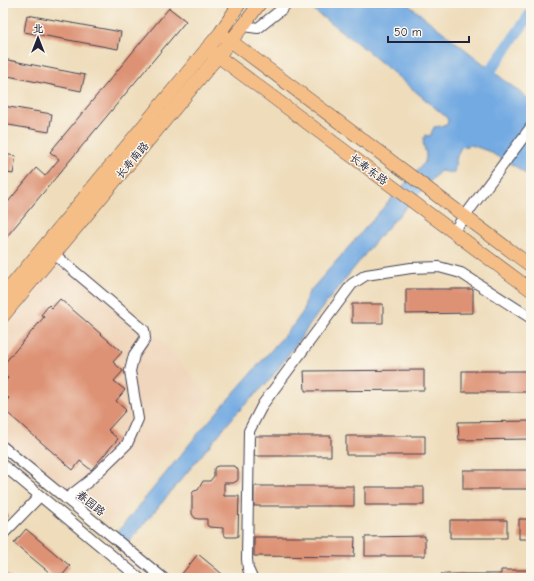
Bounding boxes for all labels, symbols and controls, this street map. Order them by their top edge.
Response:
north arrow [18,18,58,58]
scale bar [388,18,469,44]
text: 北 [33,22,44,35]
text: 50 m [394,25,422,39]
street label: 长寿南路 [113,139,152,181]
street label: 长寿东路 [347,151,390,188]
street label: 春园路 [74,488,108,519]

